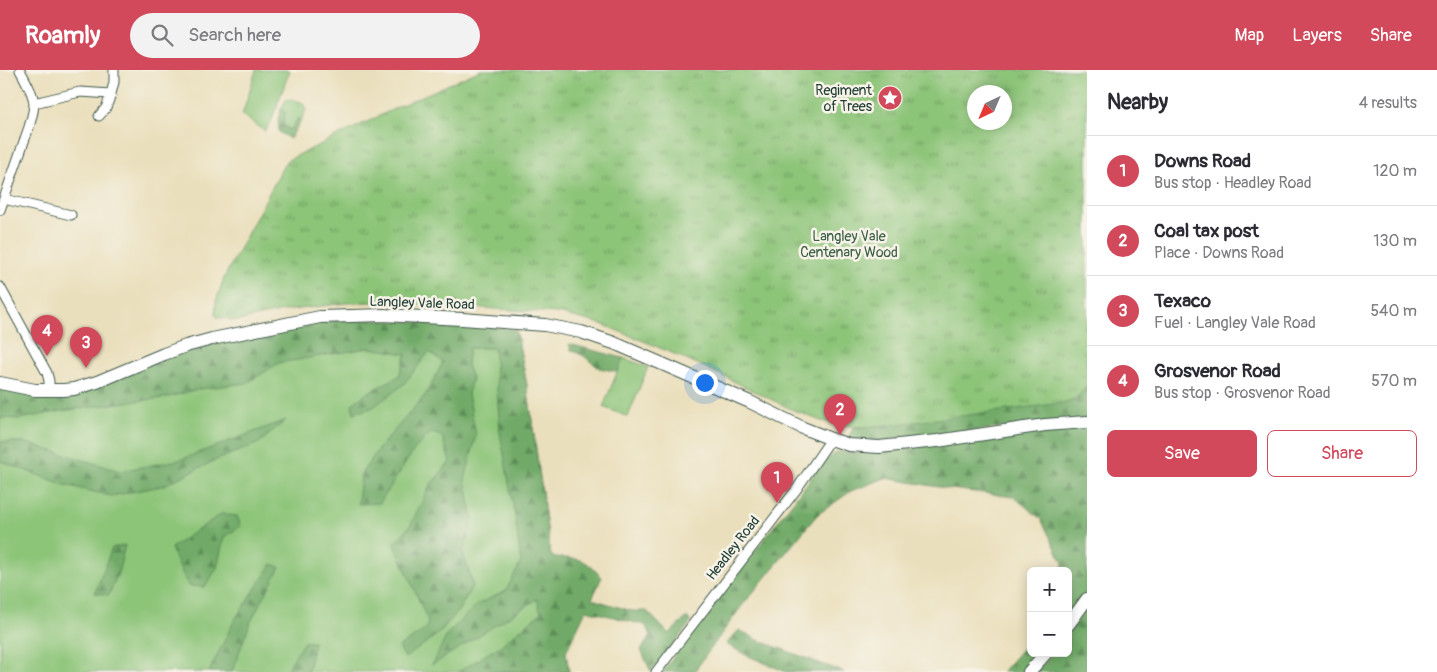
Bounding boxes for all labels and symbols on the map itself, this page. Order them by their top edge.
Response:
place label: Regiment of Trees [815,82,873,115]
place icon: Regiment of Trees [877,85,903,111]
north arrow [967,85,1012,130]
park label: Langley Vale Centenary Wood [800,228,898,261]
street label: Langley Vale Road [369,293,475,313]
pin: 4 [31,315,63,356]
pin: 3 [70,327,102,368]
your location [692,370,718,396]
pin: 2 [824,394,856,435]
pin: 1 [761,462,793,503]
street label: Headley Road [703,512,763,584]

